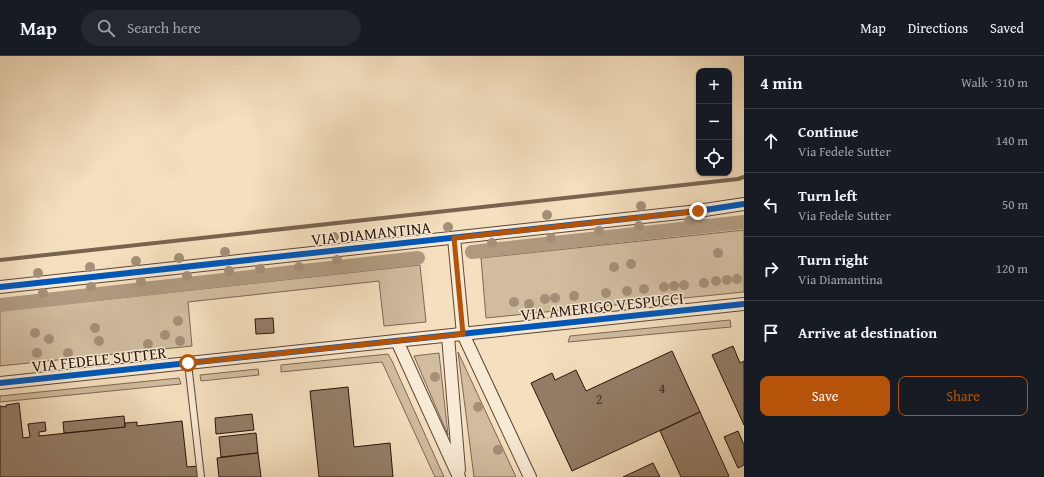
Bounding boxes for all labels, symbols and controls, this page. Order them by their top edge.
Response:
search box [81,10,361,46]
text: Map [20,14,57,42]
icon: search [95,17,117,39]
text: Search here [127,17,201,38]
text: Map [860,18,886,38]
text: Directions [908,18,968,38]
text: Saved [990,18,1024,38]
map controls [696,68,732,176]
button: + [696,68,732,104]
text: 4 min [760,70,802,95]
text: Walk · 310 m [961,73,1028,92]
button: − [696,104,732,140]
text: Continue [798,121,859,142]
icon: ahead [760,130,782,152]
text: 140 m [996,131,1028,150]
button: locate [696,140,732,176]
text: Via Fedele Sutter [798,142,891,161]
text: Turn left [798,185,857,206]
icon: left [760,194,782,216]
text: 50 m [1002,195,1028,214]
route end [689,202,707,220]
text: Via Fedele Sutter [798,206,891,225]
street label: VIA DIAMANTINA [310,215,432,251]
text: Turn right [798,249,869,270]
icon: right [760,258,782,280]
text: 120 m [996,259,1028,278]
text: Via Diamantina [798,270,883,289]
street label: VIA AMERIGO VESPUCCI [519,285,685,327]
icon: arrive [760,322,782,344]
text: Arrive at destination [798,322,937,343]
street label: VIA FEDELE SUTTER [30,340,168,378]
route start [179,354,197,372]
button: Save [760,376,890,416]
button: Share [898,376,1028,416]
house number: 4 [659,378,666,398]
house number: 2 [596,389,602,409]

